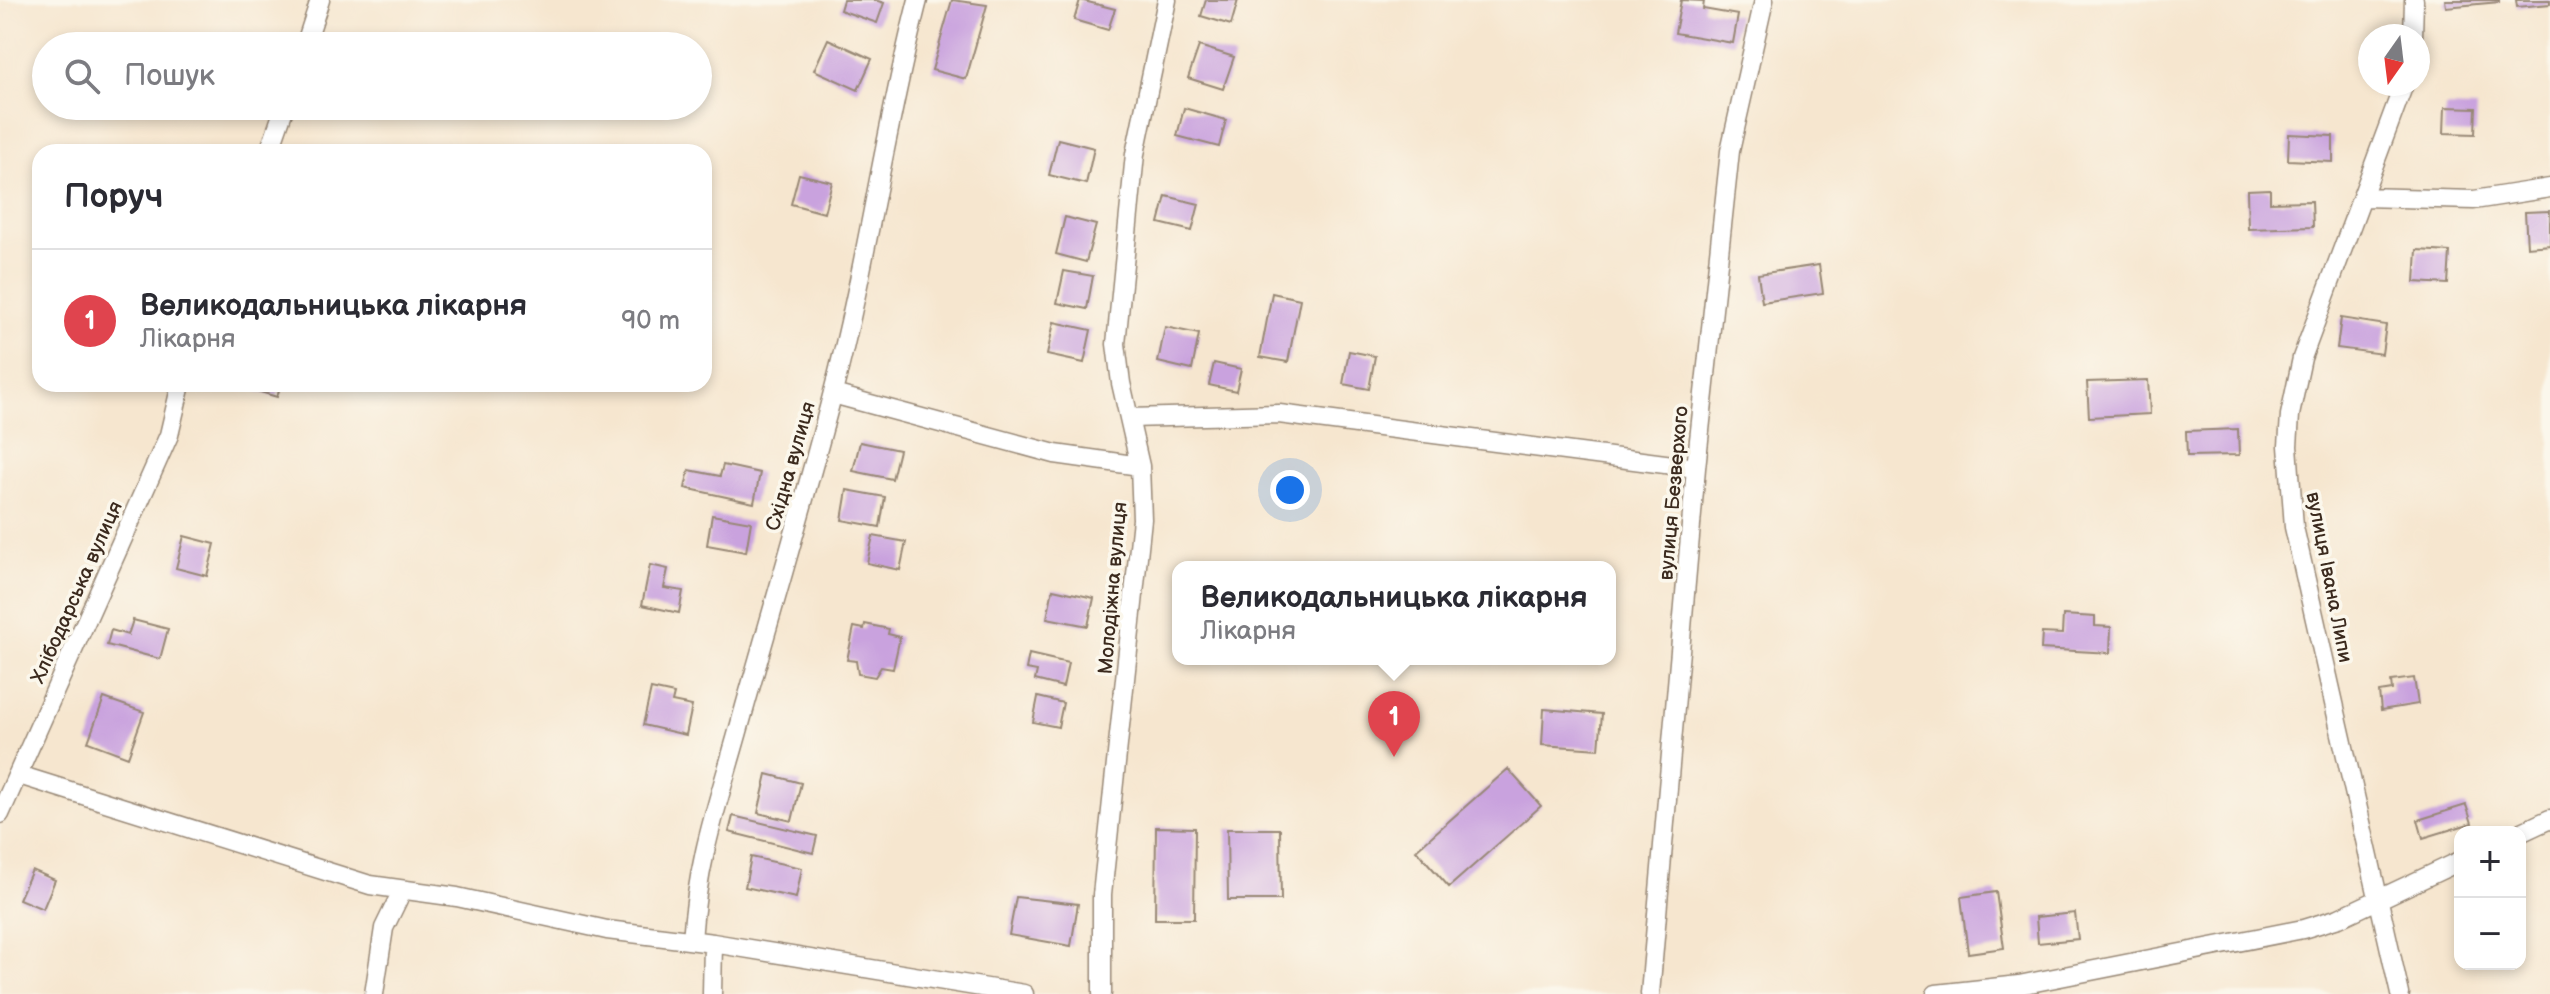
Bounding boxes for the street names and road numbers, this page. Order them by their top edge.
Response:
street label: Східна вулиця [761,399,821,534]
street label: вулиця Безверхого [1654,405,1694,581]
street label: вулиця Івана Липи [2301,490,2357,665]
street label: Хлібодарська вулиця [26,498,128,687]
street label: Молодіжна вулиця [1094,501,1132,675]

